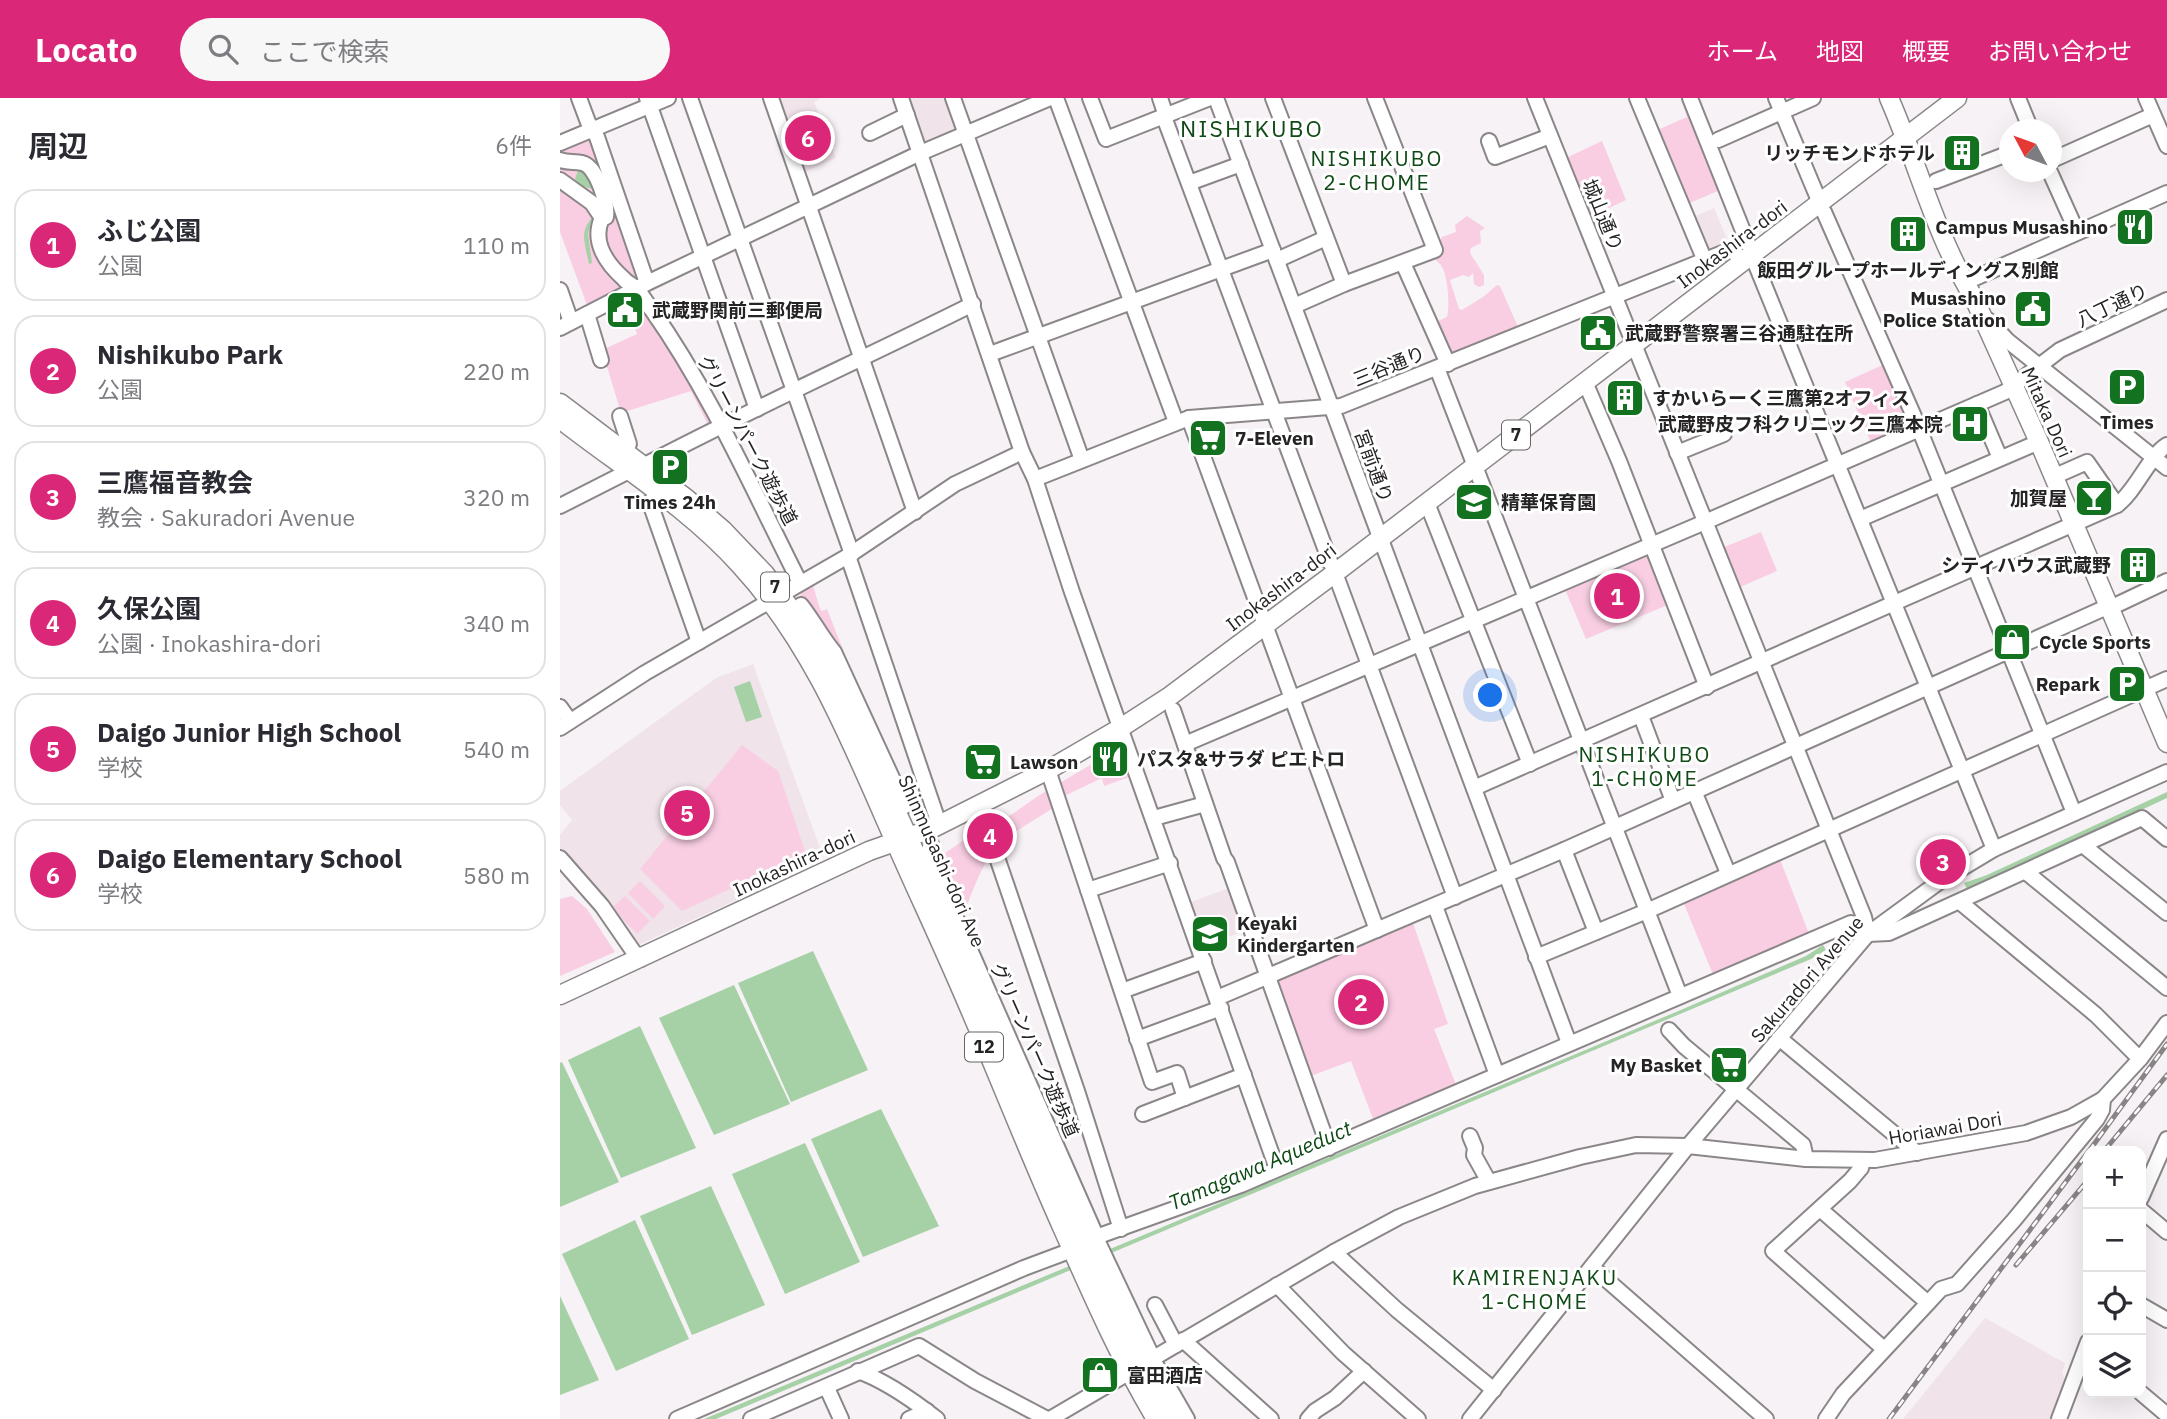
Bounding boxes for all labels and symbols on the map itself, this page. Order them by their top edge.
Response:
pin: 6 [785,112,831,164]
district label: NISHIKUBO [1180,113,1324,143]
north arrow [1999,119,2062,182]
building icon: リッチモンドホテル [1941,132,1983,174]
place label: リッチモンドホテル [1764,141,1935,165]
district label: NISHIKUBO 2-CHOME [1311,144,1443,196]
street label: 城山通り [1578,175,1628,255]
street label: Inokashira-dori [1672,195,1792,293]
restaurant icon: Campus Musashino [2114,206,2156,248]
building icon: 飯田グループホールディングス別館 [1887,213,1929,255]
place label: Campus Musashino [1935,215,2108,239]
place label: 飯田グループホールディングス別館 [1757,258,2059,282]
street label: 八丁通り [2072,278,2152,332]
place label: Musashino Police Station [1883,286,2006,332]
public building icon: Musashino Police Station [2012,288,2054,330]
public building icon: 武蔵野関前三郵便局 [604,289,646,331]
place label: 武蔵野関前三郵便局 [652,298,823,322]
public building icon: 武蔵野警察署三谷通駐在所 [1577,312,1619,354]
place label: 武蔵野警察署三谷通駐在所 [1625,321,1853,345]
street label: 三谷通り [1349,341,1429,391]
street label: グリーンパーク遊歩道 [693,351,803,529]
street label: Mitaka Dori [2016,363,2078,461]
parking icon: Times [2106,366,2148,408]
building icon: すかいらーく三鷹第2オフィス [1604,377,1646,419]
place label: すかいらーく三鷹第2オフィス [1652,386,1910,410]
hospital icon: 武蔵野皮フ科クリニック三鷹本院 [1949,403,1991,445]
place label: Times [2100,410,2154,434]
place label: 武蔵野皮フ科クリニック三鷹本院 [1658,412,1943,436]
supermarket icon: 7-Eleven [1187,417,1229,459]
road number: 7 [1502,421,1530,450]
place label: 7-Eleven [1235,426,1314,450]
street label: 宮前通り [1350,426,1398,506]
parking icon: Times 24h [649,446,691,488]
bar icon: 加賀屋 [2073,477,2115,519]
school or university icon: 精華保育園 [1453,481,1495,523]
place label: 加賀屋 [2010,486,2067,510]
place label: Times 24h [624,490,716,514]
place label: 精華保育園 [1501,490,1596,514]
street label: Inokashira-dori [1221,538,1341,636]
building icon: シティハウス武蔵野 [2117,544,2159,586]
place label: シティハウス武蔵野 [1941,553,2111,577]
pin: 1 [1594,570,1640,622]
road number: 7 [761,573,789,602]
shop icon: Cycle Sports [1991,621,2033,663]
place label: Cycle Sports [2039,630,2151,654]
parking icon: Repark [2106,663,2148,705]
place label: Repark [2036,672,2100,696]
your location [1473,678,1507,712]
restaurant icon: パスタ&サラダ ピエトロ [1089,738,1131,780]
district label: NISHIKUBO 1-CHOME [1579,740,1711,792]
supermarket icon: Lawson [962,741,1004,783]
place label: パスタ&サラダ ピエトロ [1137,747,1345,771]
place label: Lawson [1010,750,1078,774]
street label: Shinmusashi-dori Ave [893,771,991,951]
pin: 5 [664,787,710,839]
pin: 4 [967,810,1013,862]
street label: Inokashira-dori [729,824,859,902]
pin: 3 [1920,836,1966,888]
place label: Keyaki Kindergarten [1237,911,1355,957]
street label: Sakuradori Avenue [1745,911,1869,1047]
school or university icon: Keyaki Kindergarten [1189,913,1231,955]
street label: グリーンパーク遊歩道 [986,959,1084,1141]
pin: 2 [1338,976,1384,1028]
road number: 12 [965,1032,1003,1062]
supermarket icon: My Basket [1708,1044,1750,1086]
place label: My Basket [1610,1053,1702,1077]
street label: Horiawai Dori [1886,1106,2004,1150]
water label: Tamagawa Aqueduct [1164,1113,1357,1216]
district label: KAMIRENJAKU 1-CHOME [1452,1263,1618,1315]
shop icon: 富田酒店 [1079,1354,1121,1396]
place label: 富田酒店 [1127,1363,1203,1387]

